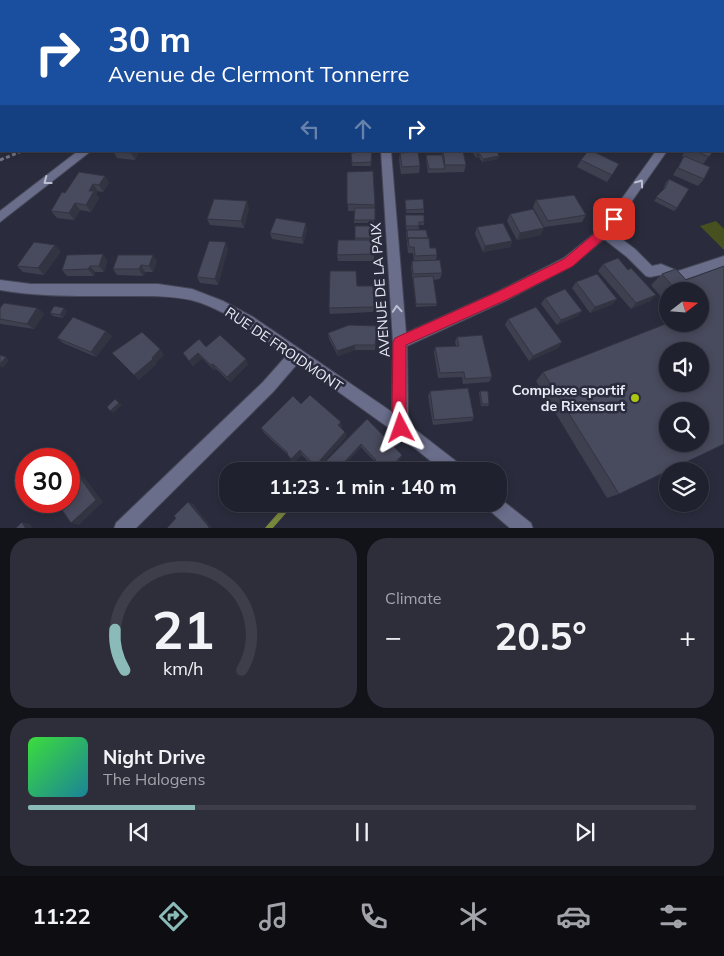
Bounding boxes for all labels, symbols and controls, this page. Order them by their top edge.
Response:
text: 30 m [108,17,191,61]
icon: right [25,20,90,85]
text: Avenue de Clermont Tonnerre [108,60,409,88]
icon: left [296,115,324,143]
icon: ahead [349,115,377,143]
icon: right [402,115,430,143]
one-way arrow [44,175,53,183]
one-way arrow [634,180,642,189]
pin [593,198,635,240]
icon: arrive [600,205,628,233]
street label: AVENUE DE LA PAIX [366,222,394,358]
north arrow [659,282,709,332]
map controls [659,282,709,512]
street label: RUE DE FROIDMONT [222,303,347,395]
one-way arrow [392,305,403,313]
button: sound [659,342,709,392]
place label: Complexe sportif de Rixensart [512,381,626,415]
marker: Complexe sportif de Rixensart [629,392,641,404]
position arrow [374,401,426,453]
button: search [659,402,709,452]
speed limit sign: 30 [15,448,80,513]
button: layers [659,462,709,512]
text: 11:23 · 1 min · 140 m [269,475,457,499]
text: Climate [385,588,441,608]
text: 21 [152,597,215,662]
text: 20.5° [494,612,587,660]
text: − [385,619,402,654]
text: + [679,619,696,654]
text: km/h [163,657,204,679]
text: Night Drive [103,745,205,769]
text: The Halogens [103,769,205,789]
icon: previous [125,818,153,846]
icon: pause [348,818,376,846]
icon: next [571,818,599,846]
icon: directions [156,899,191,934]
icon: music [256,899,291,934]
icon: phone [356,899,391,934]
icon: climate [456,899,491,934]
icon: car [556,899,591,934]
icon: filters [656,899,691,934]
text: 11:22 [33,902,91,930]

